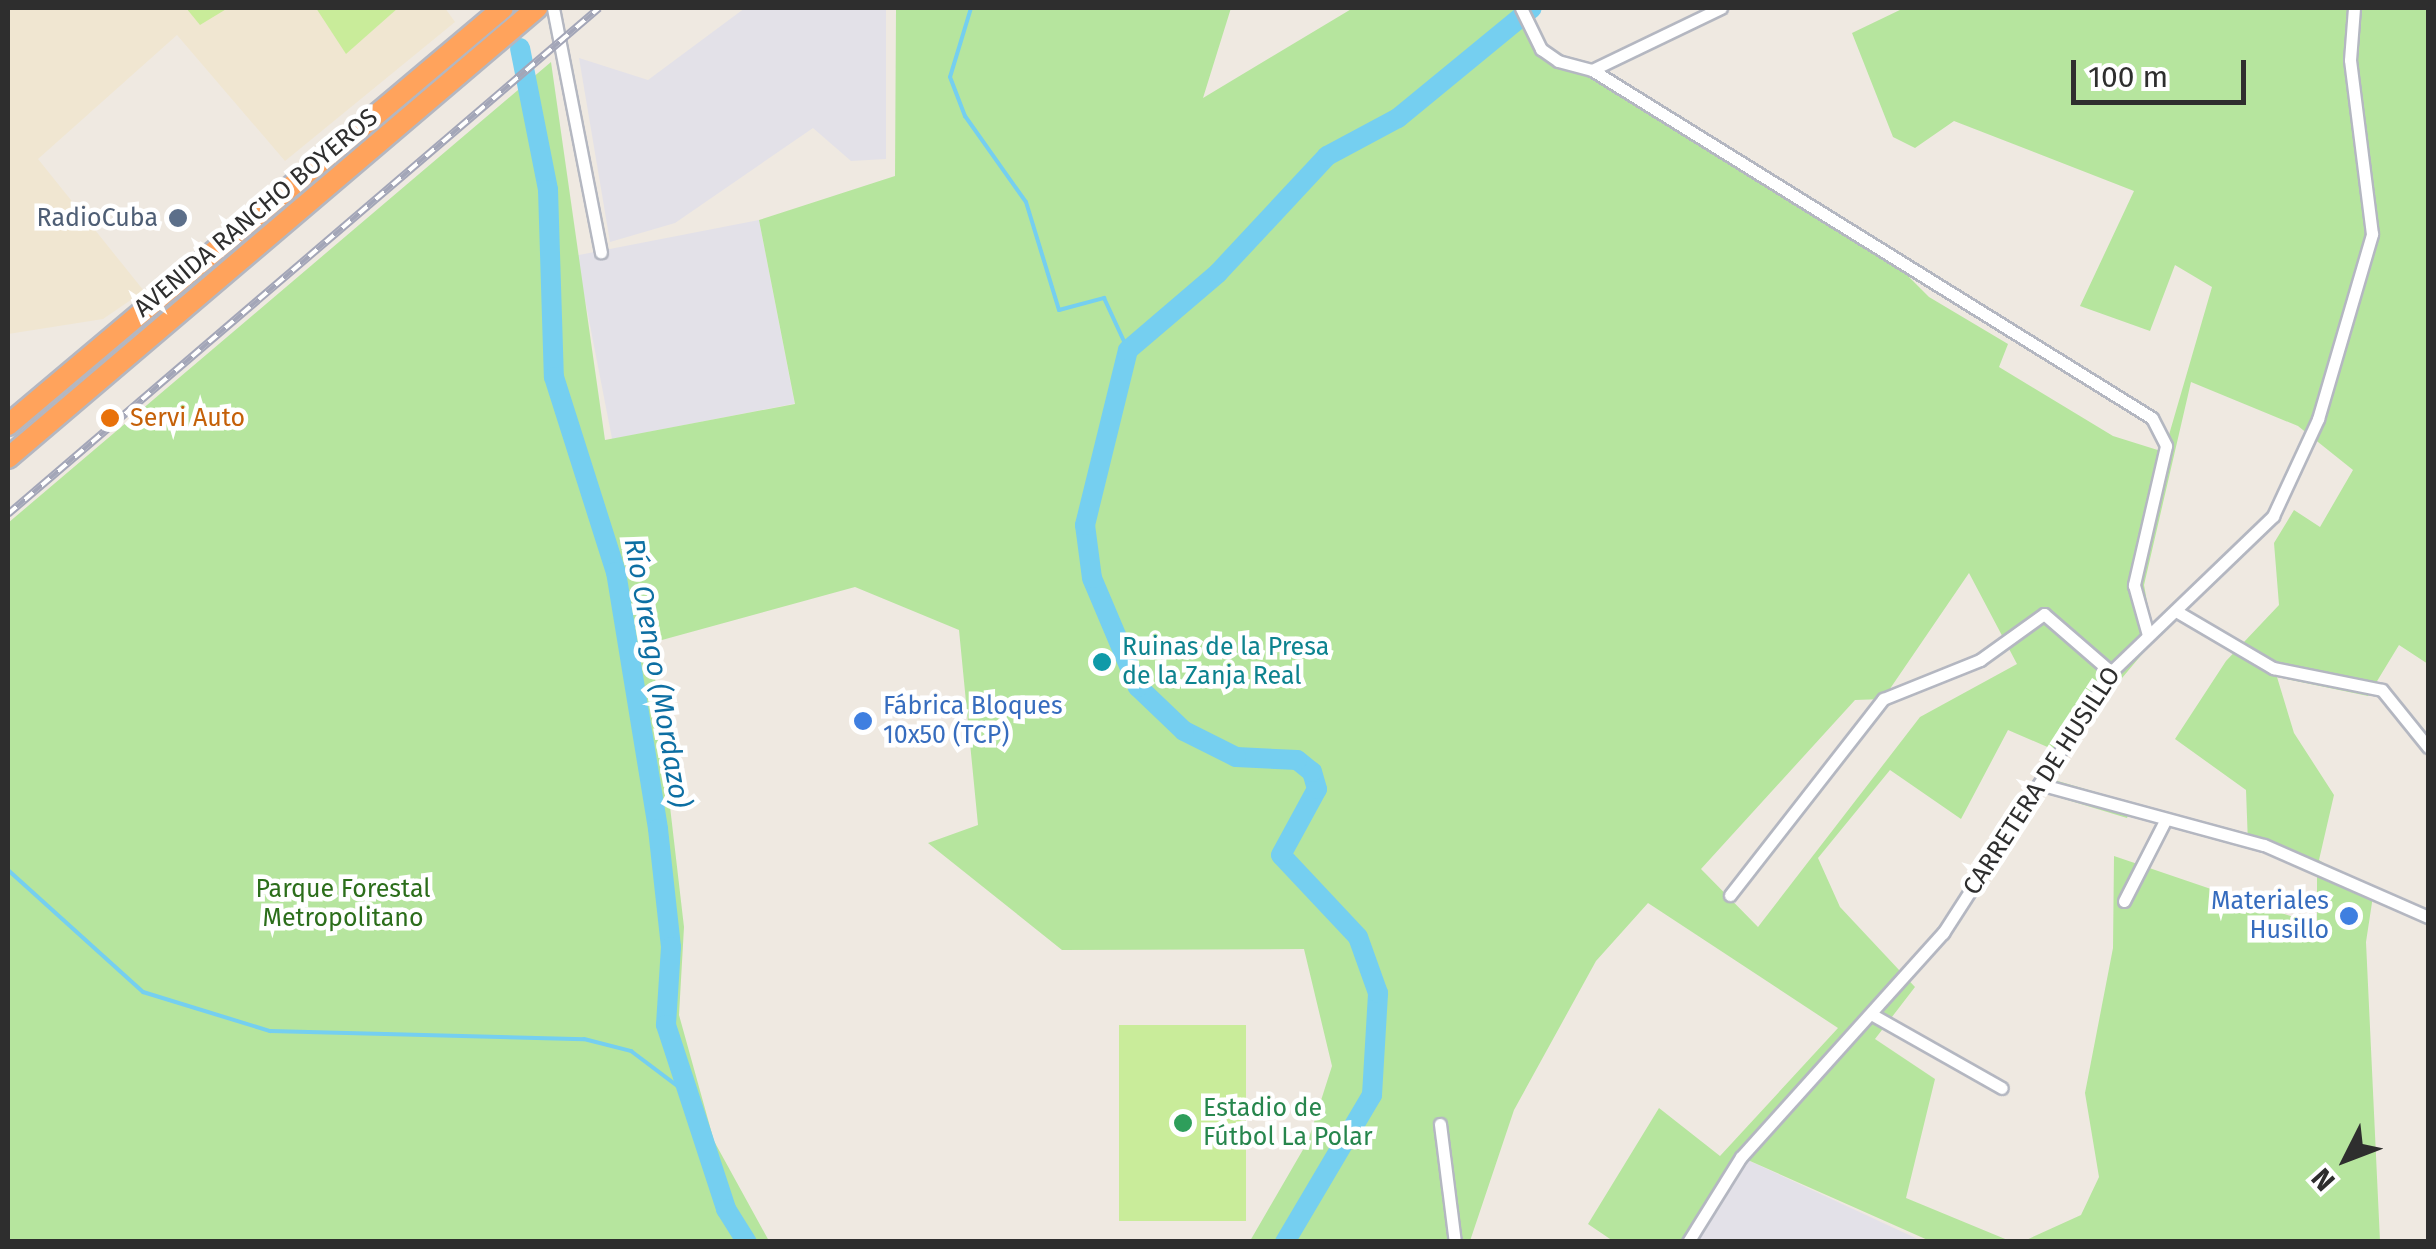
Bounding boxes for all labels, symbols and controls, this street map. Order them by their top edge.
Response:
scale bar [2076,40,2251,102]
text: 100 m [2088,59,2168,95]
street label: AVENIDA RANCHO BOYEROS [128,102,384,324]
place label: RadioCuba [37,203,158,233]
marker: RadioCuba [167,207,189,229]
place label: Servi Auto [130,403,245,433]
marker: Servi Auto [99,407,121,429]
water label: Río Orengo (Mordazo) [617,536,697,810]
place label: Ruinas de la Presa de la Zanja Real [1122,633,1329,692]
marker: Ruinas de la Presa de la Zanja Real [1091,651,1113,673]
street label: CARRETERA DE HUSILLO [1957,661,2127,901]
place label: Fábrica Bloques 10x50 (TCP) [883,692,1063,751]
marker: Fábrica Bloques 10x50 (TCP) [852,710,874,732]
park label: Parque Forestal Metropolitano [255,875,431,934]
place label: Materiales Husillo [2211,887,2329,946]
marker: Materiales Husillo [2338,905,2360,927]
place label: Estadio de Fútbol La Polar [1203,1094,1373,1153]
north arrow [2296,1109,2396,1209]
marker: Estadio de Fútbol La Polar [1172,1112,1194,1134]
text: N [2305,1161,2342,1197]

